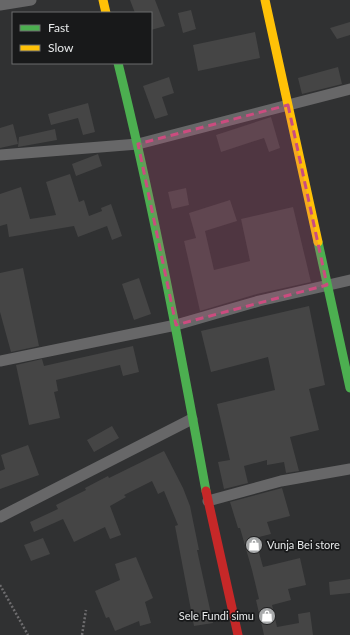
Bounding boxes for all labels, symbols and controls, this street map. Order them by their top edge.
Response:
legend [12,12,152,64]
text: Fast [48,20,70,35]
text: Slow [48,40,74,55]
shop icon: Vunja Bei store [244,535,264,555]
place label: Vunja Bei store [267,538,340,551]
shop icon: Sele Fundi simu [257,606,277,626]
place label: Sele Fundi simu [179,609,254,622]

